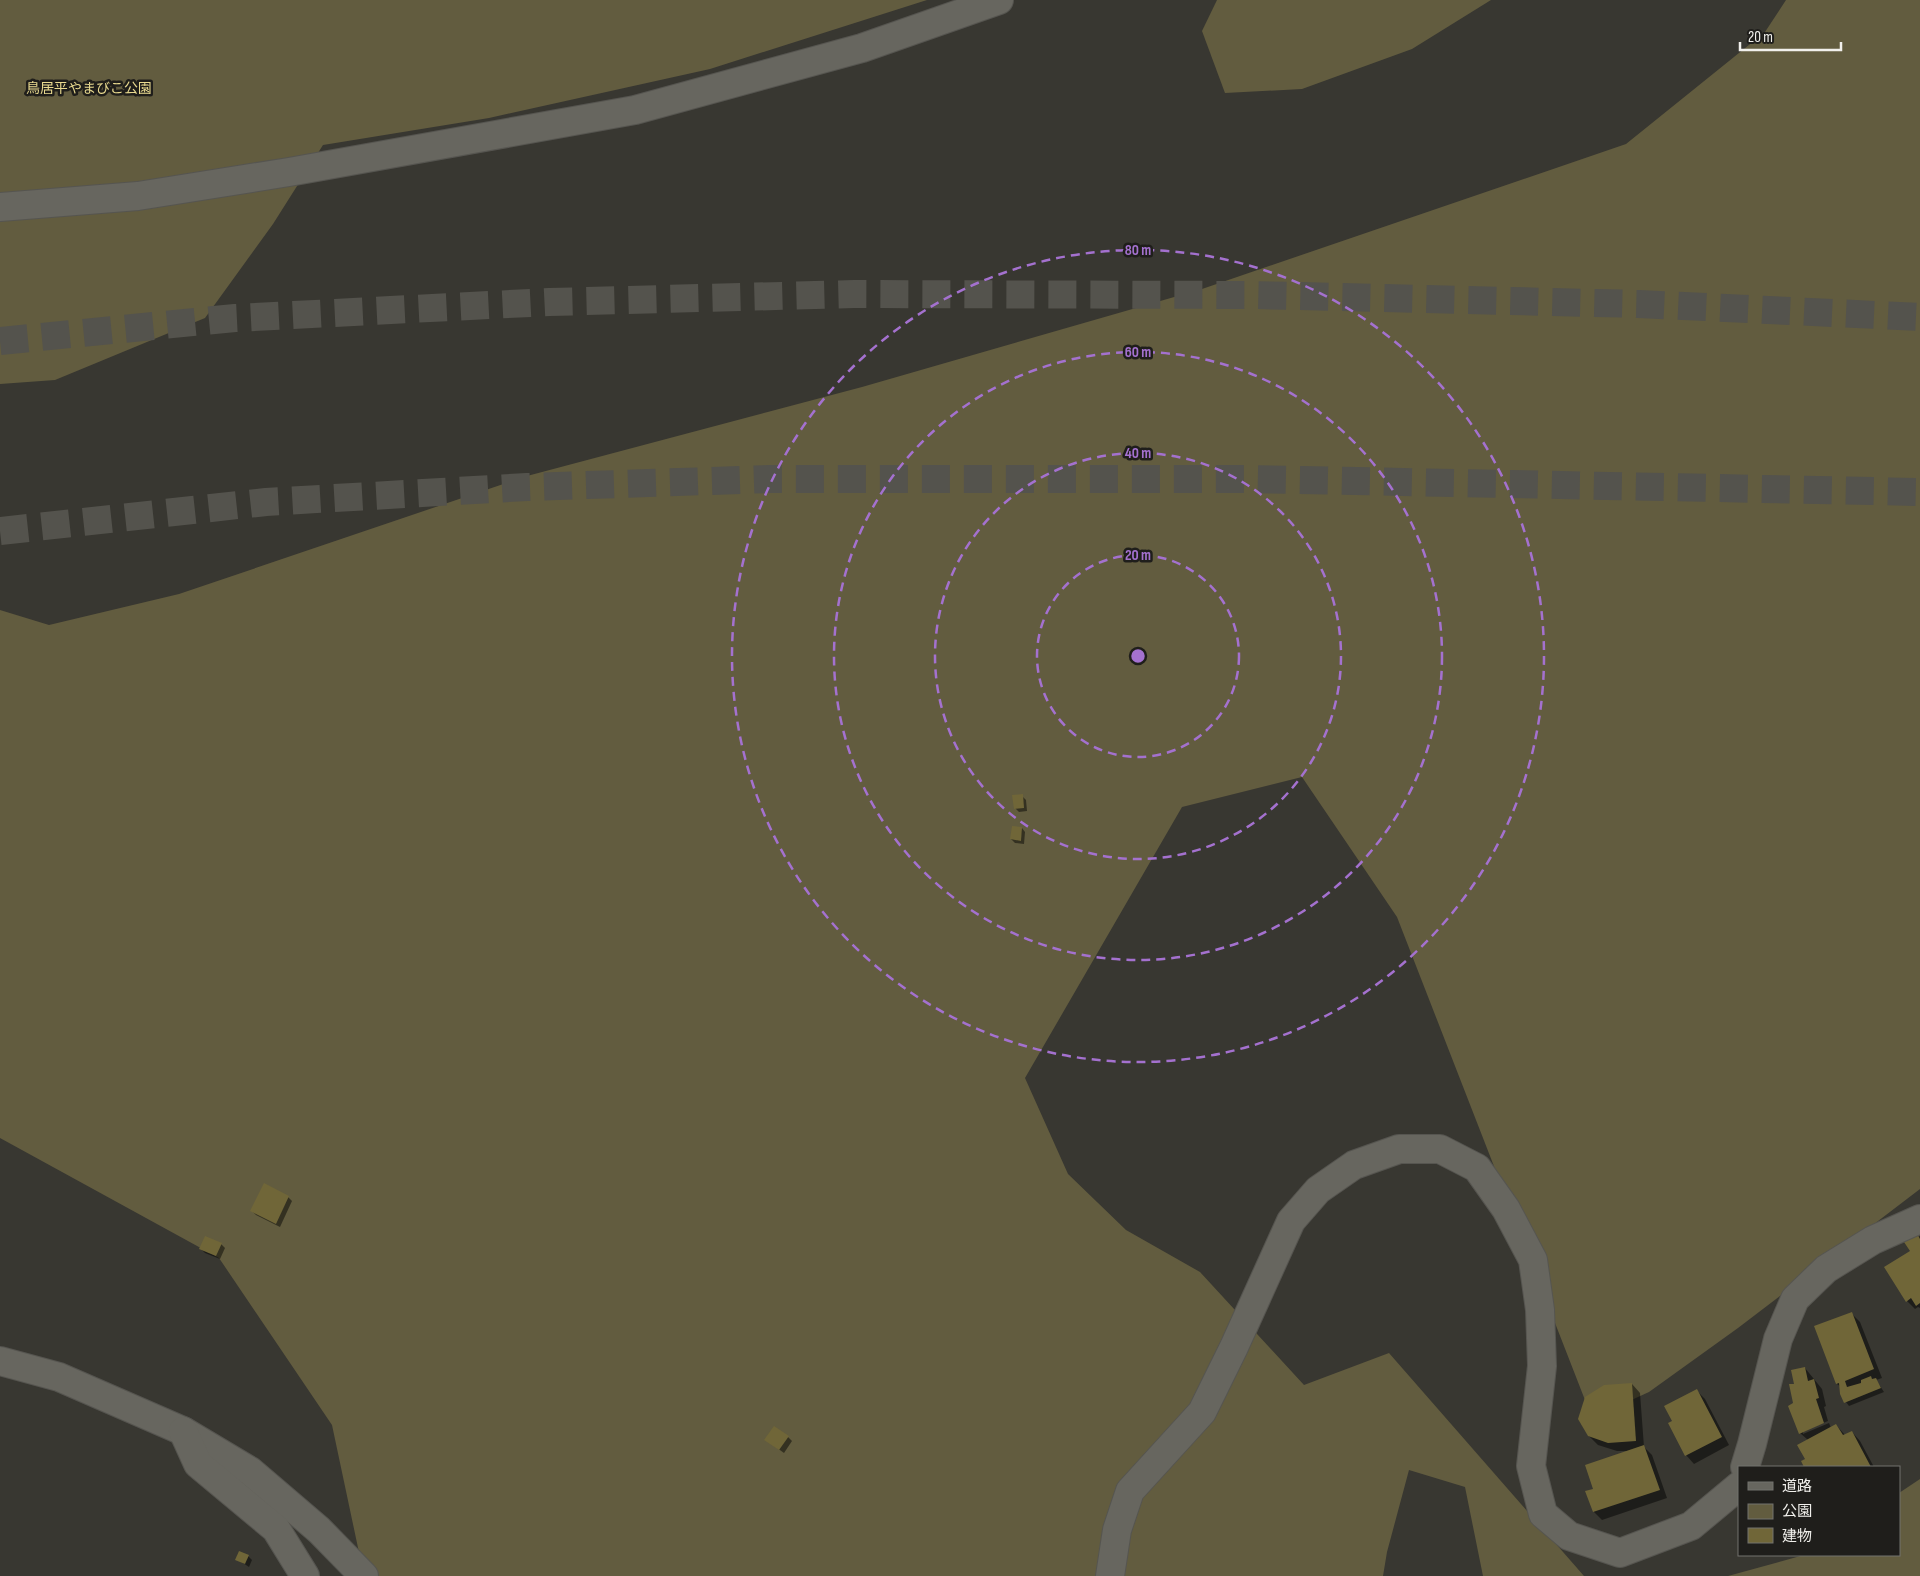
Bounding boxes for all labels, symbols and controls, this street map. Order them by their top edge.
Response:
scale bar [1740,20,1841,52]
text: 20 m [1748,28,1773,47]
park label: 鳥居平やまびこ公園 [26,80,152,97]
text: 80 m [1125,241,1151,260]
text: 60 m [1125,343,1151,362]
text: 40 m [1125,444,1151,463]
text: 20 m [1125,546,1151,565]
centre of rings [1129,647,1147,665]
legend [1738,1466,1900,1556]
text: 道路 [1782,1477,1812,1496]
text: 公園 [1782,1502,1812,1521]
text: 建物 [1782,1527,1812,1546]

